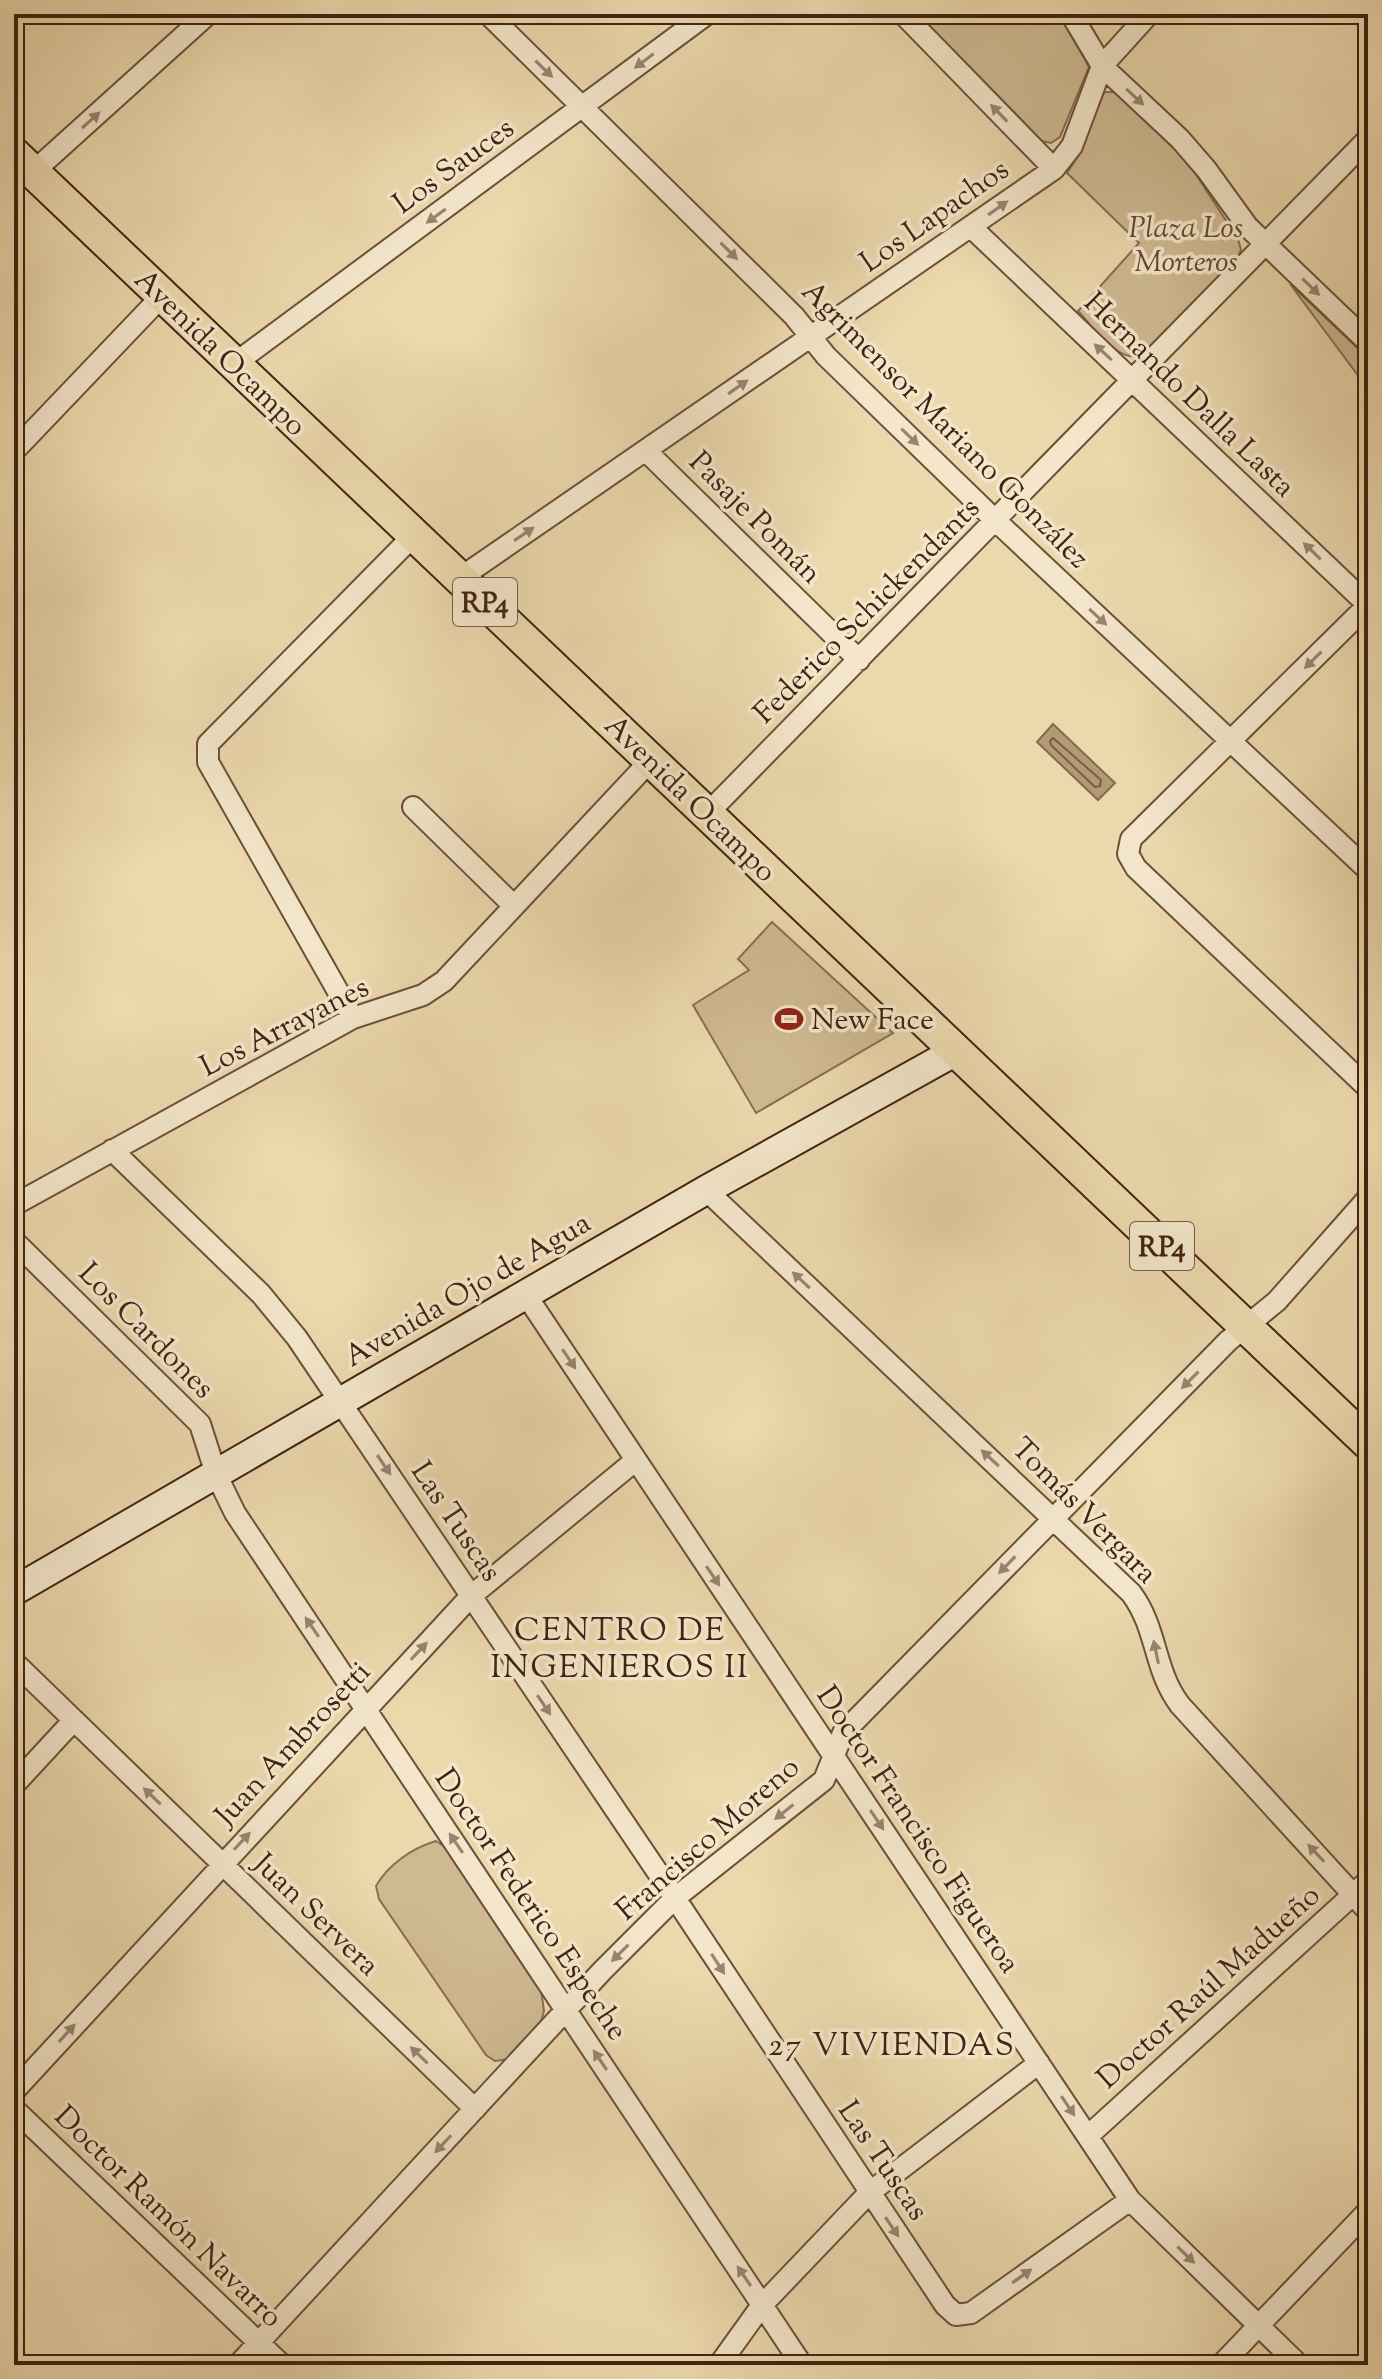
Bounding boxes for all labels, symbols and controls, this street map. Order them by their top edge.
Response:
one-way arrow [634,52,655,68]
one-way arrow [534,59,553,77]
one-way arrow [1125,88,1144,106]
one-way arrow [991,104,1009,123]
street label: Los Sauces [385,108,524,226]
one-way arrow [81,111,101,129]
street label: Los Lapachos [852,150,1019,284]
one-way arrow [988,201,1009,216]
one-way arrow [425,207,446,223]
park label: Plaza Los Morteros [1129,208,1243,285]
one-way arrow [719,241,738,260]
street label: Avenida Ocampo [123,260,315,448]
street label: Agrimensor Mariano González [790,272,1098,580]
one-way arrow [1301,278,1320,296]
street label: Hernando Dalla Lasta [1073,283,1304,509]
one-way arrow [1094,344,1113,362]
one-way arrow [727,380,748,395]
one-way arrow [900,428,919,446]
street label: Pasaje Pomán [678,442,831,595]
street label: Federico Schickendants [745,489,991,735]
one-way arrow [513,527,534,542]
one-way arrow [1302,542,1321,560]
road number: RP4 [453,578,517,626]
one-way arrow [1088,607,1107,625]
one-way arrow [1304,651,1323,669]
street label: Avenida Ocampo [593,706,785,894]
street label: Los Arrayanes [193,967,377,1089]
place label: New Face [811,1000,934,1043]
sports icon: New Face [774,1004,804,1034]
street label: Avenida Ojo de Agua [337,1203,600,1379]
road number: RP4 [1130,1222,1194,1270]
street label: Los Cardones [67,1254,223,1410]
one-way arrow [792,1272,811,1290]
one-way arrow [561,1349,576,1370]
one-way arrow [1181,1370,1199,1389]
street label: Tomás Vergara [1000,1429,1166,1595]
one-way arrow [981,1450,1000,1468]
street label: Las Tuscas [399,1454,511,1591]
one-way arrow [377,1455,392,1476]
one-way arrow [998,1555,1017,1574]
one-way arrow [706,1565,721,1586]
district label: CENTRO DE INGENIEROS II [490,1609,750,1692]
one-way arrow [304,1616,319,1637]
one-way arrow [1149,1640,1162,1665]
one-way arrow [410,1642,428,1661]
street label: Juan Ambrosetti [205,1653,382,1838]
street label: Doctor Francisco Figueroa [804,1678,1030,1983]
one-way arrow [537,1694,551,1716]
street label: Francisco Moreno [607,1748,810,1932]
street label: Doctor Federico Espeche [423,1761,637,2050]
one-way arrow [142,1787,161,1805]
one-way arrow [774,1803,794,1820]
one-way arrow [869,1809,883,1831]
one-way arrow [232,1832,250,1851]
one-way arrow [449,1832,464,1854]
street label: Juan Servera [241,1843,388,1987]
one-way arrow [1307,1844,1325,1863]
street label: Doctor Raúl Madueño [1088,1876,1331,2100]
one-way arrow [611,1944,630,1962]
one-way arrow [710,1953,725,1974]
one-way arrow [57,2024,75,2043]
district label: 27 VIVIENDAS [768,2024,1016,2070]
one-way arrow [410,2046,429,2064]
one-way arrow [592,2049,607,2070]
street label: Las Tuscas [826,2093,938,2230]
one-way arrow [1060,2095,1075,2116]
street label: Doctor Ramón Navarro [43,2097,291,2339]
one-way arrow [434,2134,452,2153]
one-way arrow [884,2217,899,2238]
one-way arrow [1176,2245,1195,2263]
one-way arrow [736,2266,751,2287]
one-way arrow [1011,2268,1033,2284]

